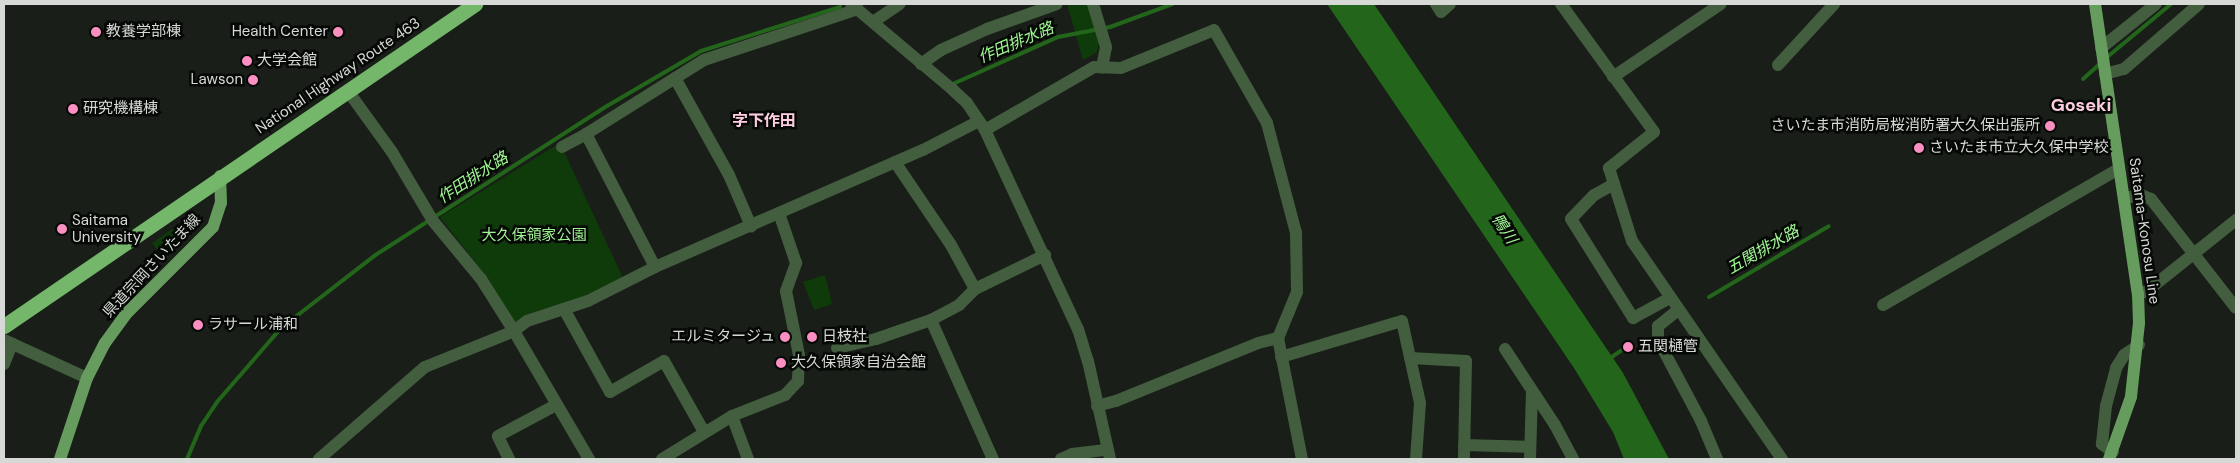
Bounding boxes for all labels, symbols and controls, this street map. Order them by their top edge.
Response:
street label: National Highway Route 463 [252,14,424,138]
water label: 作田排水路 [975,19,1057,67]
place label: 教養学部棟 [106,23,181,41]
place label: Health Center [232,23,328,41]
marker: 教養学部棟 [90,26,102,38]
marker: Health Center [332,26,344,38]
place label: 大学会館 [257,52,317,70]
marker: 大学会館 [241,55,253,67]
place label: Lawson [191,71,243,89]
marker: Lawson [247,74,259,86]
district label: Goseki [2051,94,2111,116]
place label: 研究機構棟 [83,100,158,118]
marker: 研究機構棟 [67,103,79,115]
district label: 字下作田 [732,111,796,131]
place label: さいたま市消防局桜消防署大久保出張所 [1770,117,2040,135]
marker: さいたま市消防局桜消防署大久保出張所 [2044,120,2056,132]
place label: さいたま市立大久保中学校 [1929,139,2109,157]
marker: さいたま市立大久保中学校 [1913,142,1925,154]
water label: 作田排水路 [434,148,512,208]
street label: Saitama-Konosu Line [2125,157,2163,305]
street label: 県道宗岡さいたま線 [99,210,205,322]
water label: 鴨川 [1487,210,1521,248]
place label: Saitama University [72,211,141,246]
water label: 五関排水路 [1724,222,1802,278]
marker: Saitama University [56,223,68,235]
park label: 大久保領家公園 [482,227,586,245]
place label: ラサール浦和 [208,316,298,334]
marker: ラサール浦和 [192,319,204,331]
place label: エルミタージュ [670,328,775,346]
place label: 日枝社 [822,328,867,346]
marker: エルミタージュ [779,331,791,343]
marker: 日枝社 [806,331,818,343]
place label: 五関樋管 [1638,338,1698,356]
marker: 五関樋管 [1622,341,1634,353]
place label: 大久保領家自治会館 [791,354,926,372]
marker: 大久保領家自治会館 [775,357,787,369]

